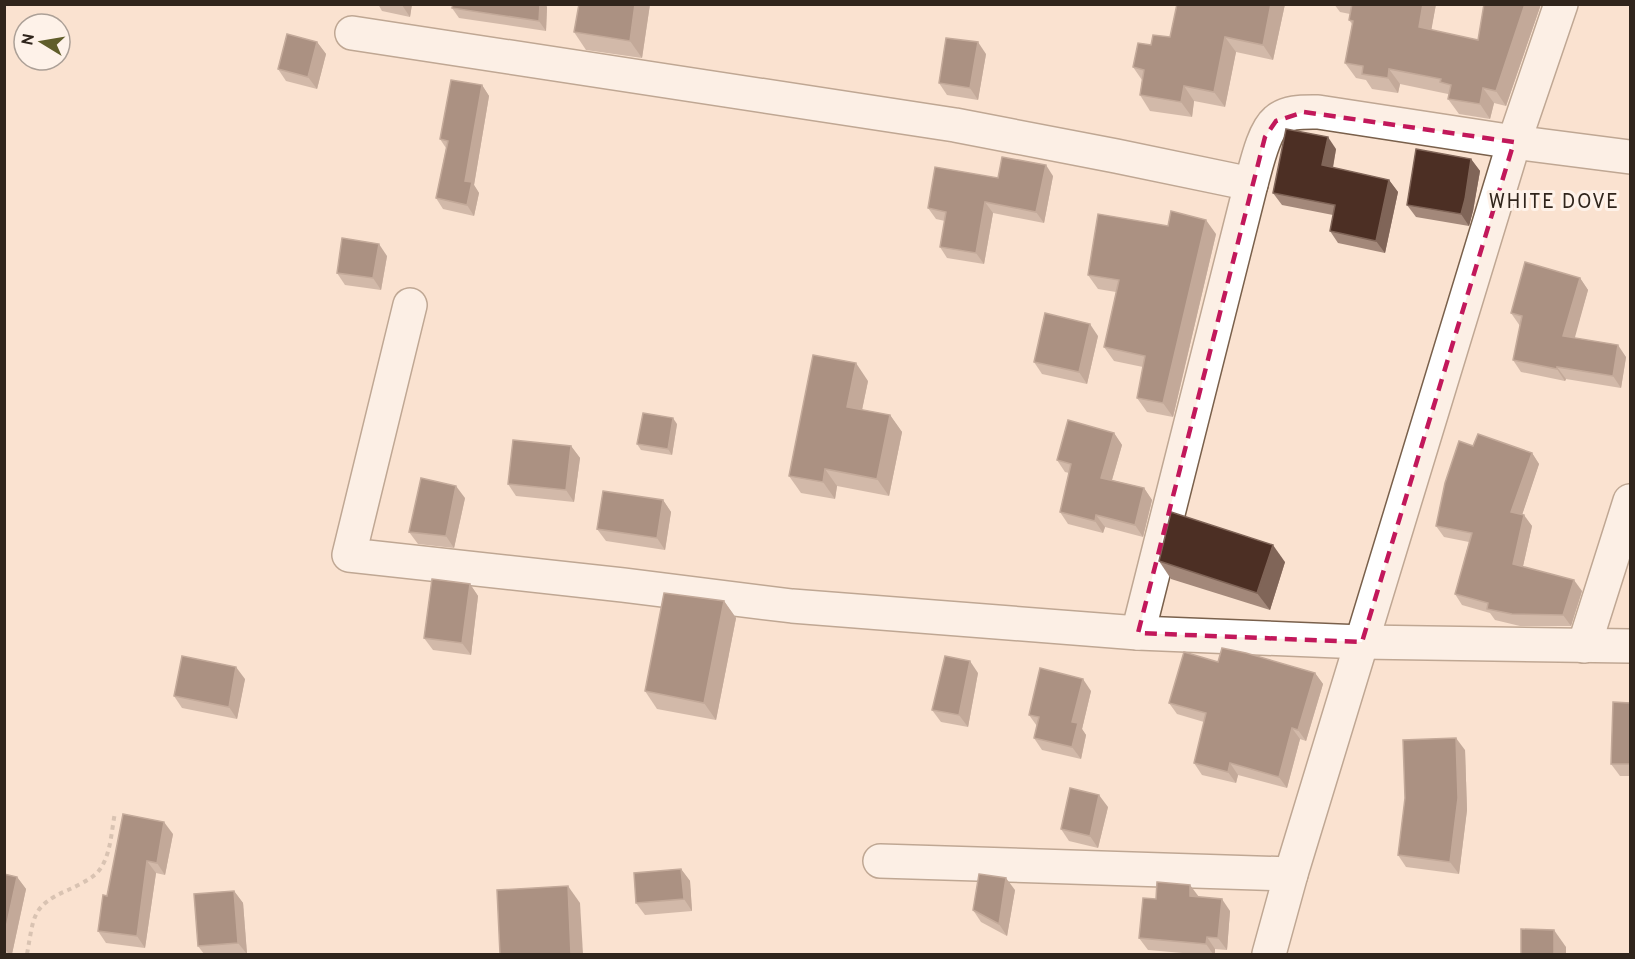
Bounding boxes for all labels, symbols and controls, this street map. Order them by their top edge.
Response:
north arrow [12,12,72,72]
text: N [18,32,40,47]
district label: WHITE DOVE [1488,190,1620,216]

